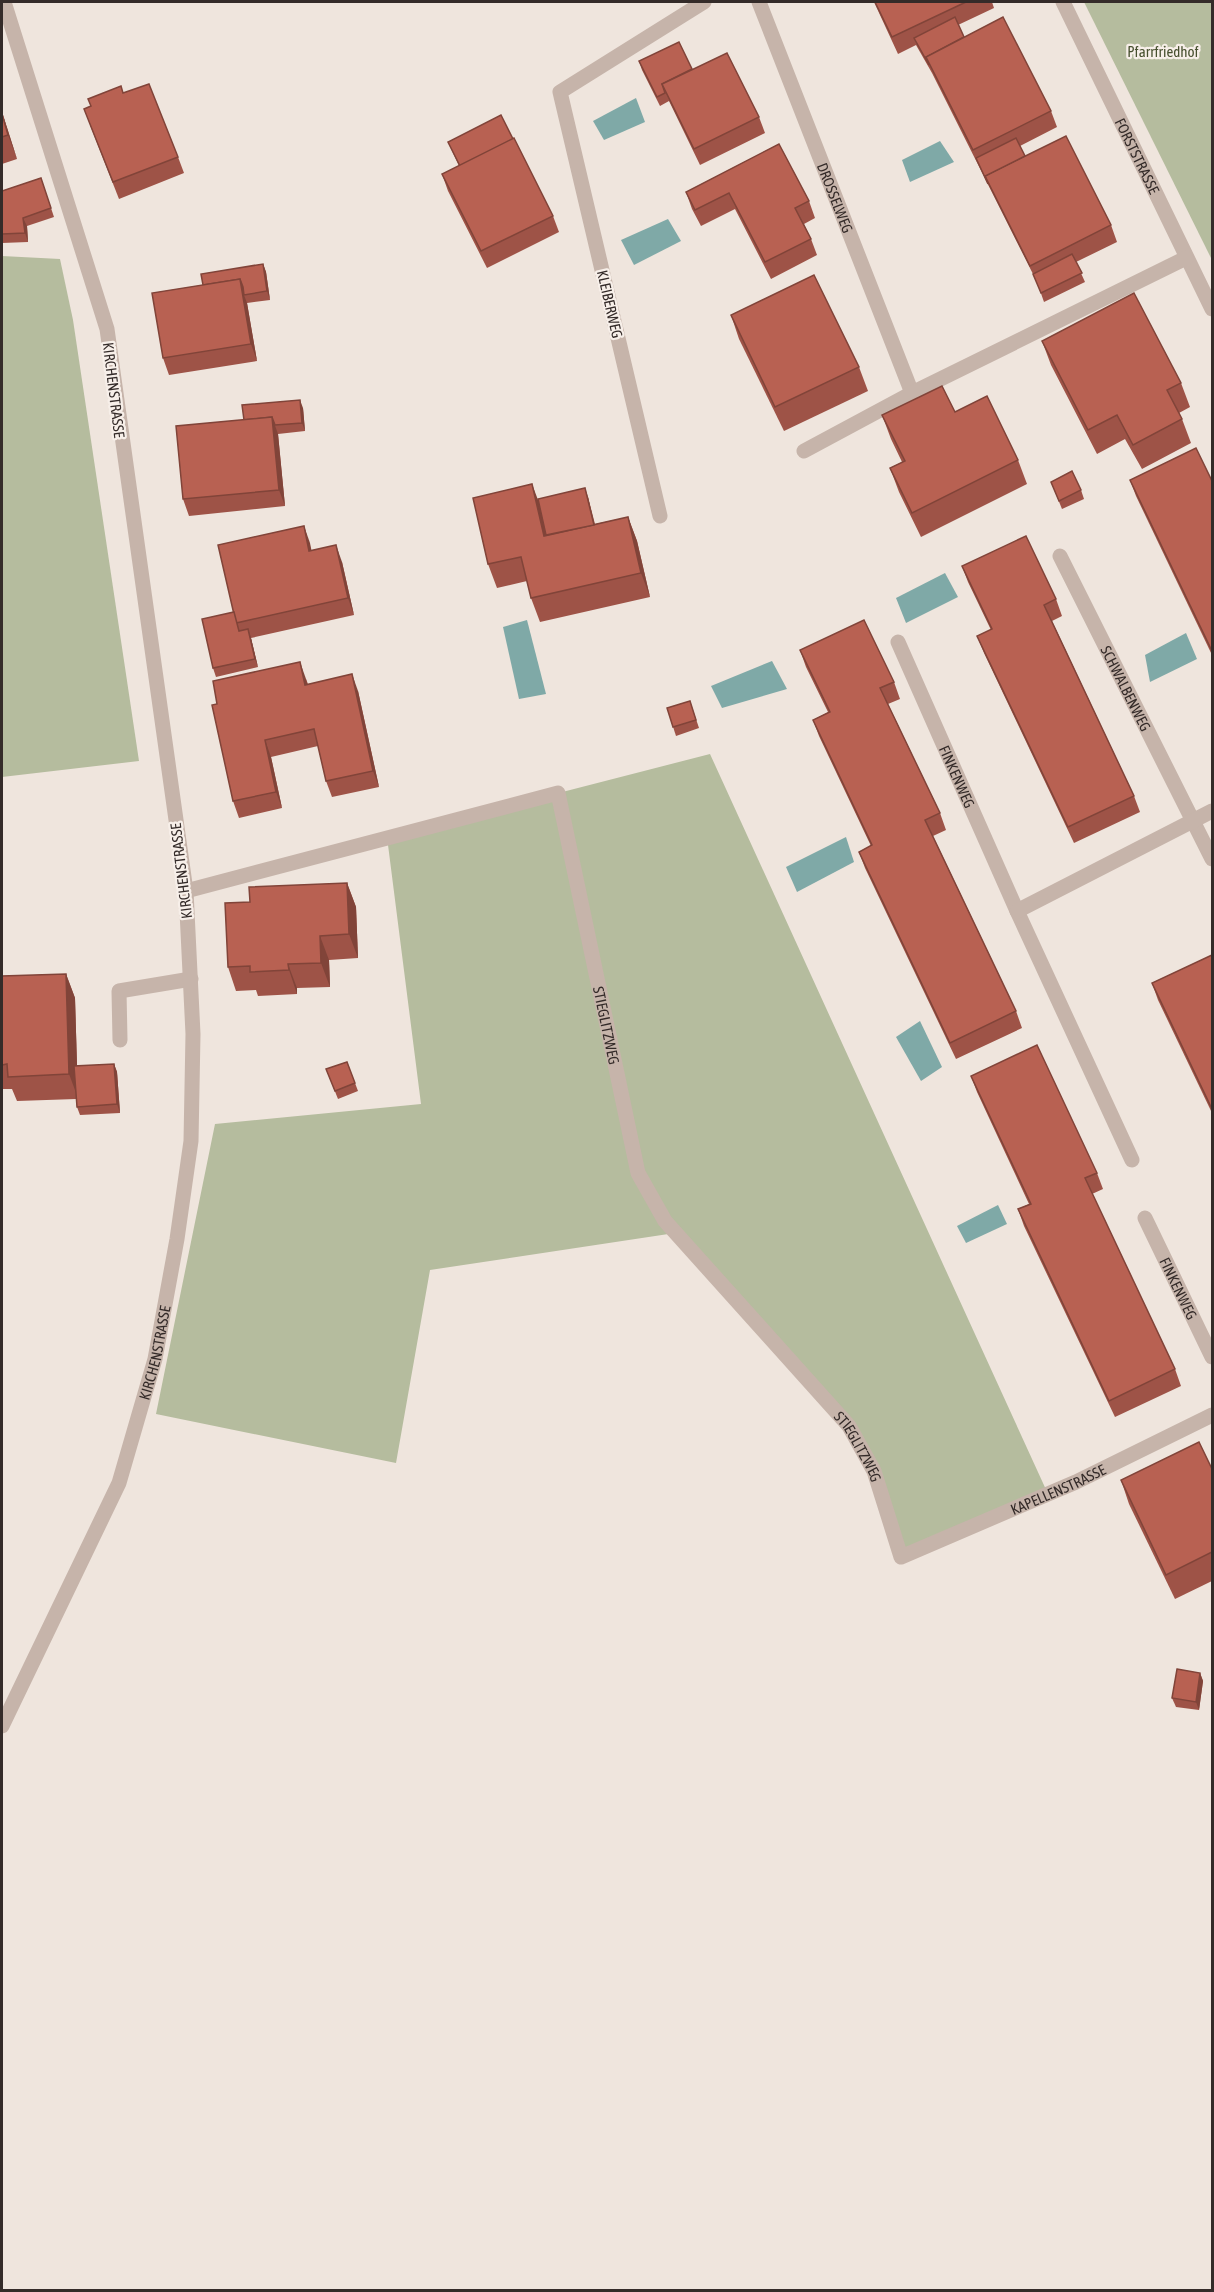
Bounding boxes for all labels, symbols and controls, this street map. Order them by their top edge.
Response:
park label: Pfarrfriedhof [1127,43,1199,60]
street label: FORSTSTRASSE [1112,115,1163,197]
street label: DROSSELWEG [814,160,857,235]
street label: KLEIBERWEG [594,268,626,340]
street label: KIRCHENSTRASSE [100,341,128,439]
street label: SCHWALBENWEG [1098,643,1155,734]
street label: FINKENWEG [936,743,979,810]
street label: KIRCHENSTRASSE [167,822,195,920]
street label: STIEGLITZWEG [590,985,623,1066]
street label: FINKENWEG [1157,1255,1201,1322]
street label: KIRCHENSTRASSE [135,1304,173,1402]
street label: STIEGLITZWEG [831,1408,885,1484]
street label: KAPELLENSTRASSE [1008,1460,1109,1518]

